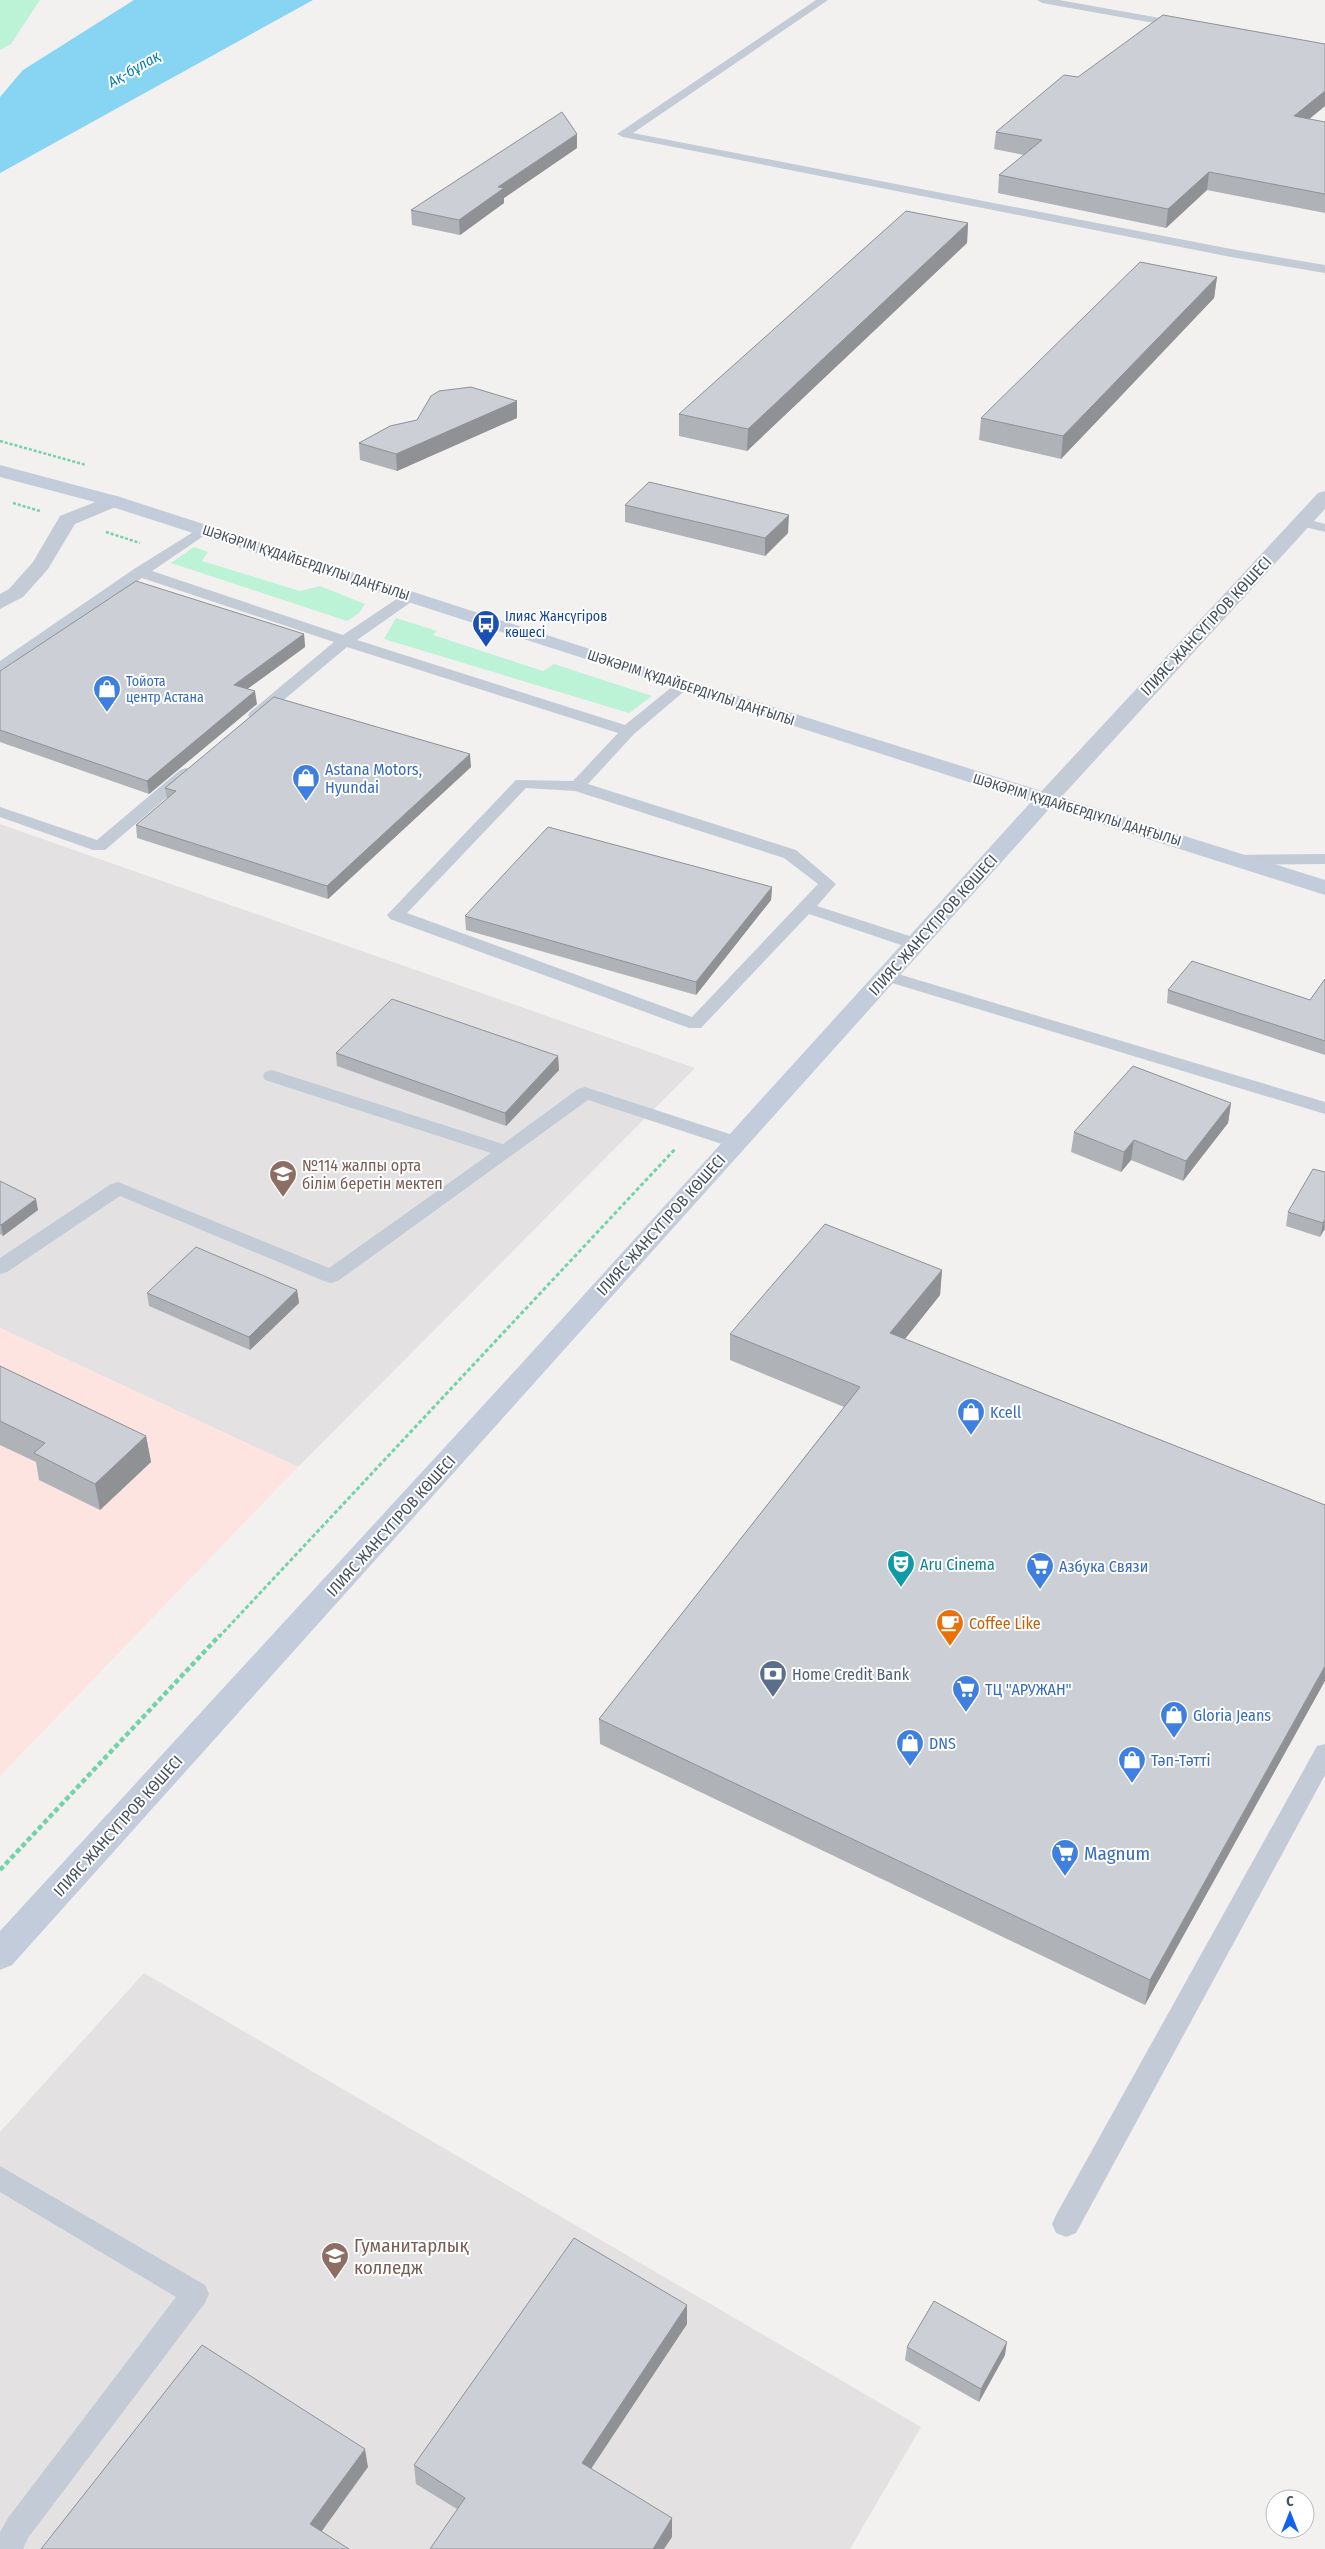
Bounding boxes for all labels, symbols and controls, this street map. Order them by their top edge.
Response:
water label: Ақ-бұлақ [104,47,163,92]
street label: ШӘКӘРІМ ҚҰДАЙБЕРДІҰЛЫ ДАҢҒЫЛЫ [200,521,412,605]
street label: ІЛИЯС ЖАНСҮГІРОВ КӨШЕСІ [1136,552,1276,700]
place label: Ілияс Жансүгіров көшесі [505,608,607,641]
bus stop icon: Ілияс Жансүгіров көшесі [471,609,501,648]
street label: ШӘКӘРІМ ҚҰДАЙБЕРДІҰЛЫ ДАҢҒЫЛЫ [585,646,797,730]
place label: Тойота центр Астана [126,673,204,706]
shop icon: Тойота центр Астана [92,674,122,713]
place label: Astana Motors, Hyundai [325,760,422,797]
shop icon: Astana Motors, Hyundai [291,763,321,802]
street label: ШӘКӘРІМ ҚҰДАЙБЕРДІҰЛЫ ДАҢҒЫЛЫ [971,770,1183,850]
street label: ІЛИЯС ЖАНСҮГІРОВ КӨШЕСІ [865,850,1001,1000]
street label: ІЛИЯС ЖАНСҮГІРОВ КӨШЕСІ [593,1150,729,1300]
place label: №114 жалпы орта білім беретін мектеп [302,1156,443,1193]
school or university icon: №114 жалпы орта білім беретін мектеп [268,1159,298,1198]
shop icon: Kcell [956,1397,986,1436]
place label: Kcell [990,1403,1021,1422]
street label: ІЛИЯС ЖАНСҮГІРОВ КӨШЕСІ [323,1451,459,1601]
theatre icon: Aru Cinema [886,1549,916,1588]
supermarket icon: Азбука Связи [1025,1551,1055,1590]
place label: Aru Cinema [920,1555,995,1574]
place label: Азбука Связи [1059,1557,1148,1576]
cafe icon: Coffee Like [935,1608,965,1647]
place label: Coffee Like [969,1614,1041,1633]
bank icon: Home Credit Bank [758,1659,788,1698]
place label: Home Credit Bank [792,1665,910,1684]
supermarket icon: ТЦ "АРУЖАН" [951,1674,981,1713]
place label: ТЦ "АРУЖАН" [985,1680,1072,1699]
shop icon: Gloria Jeans [1159,1700,1189,1739]
place label: Gloria Jeans [1193,1706,1271,1725]
shop icon: DNS [895,1728,925,1767]
place label: DNS [929,1734,956,1753]
shop icon: Тәп-Тәтті [1117,1745,1147,1784]
street label: ІЛИЯС ЖАНСҮГІРОВ КӨШЕСІ [50,1751,186,1901]
place label: Тәп-Тәтті [1151,1751,1210,1770]
supermarket icon: Magnum [1050,1838,1080,1877]
place label: Magnum [1084,1842,1150,1865]
place label: Гуманитарлық колледж [354,2234,469,2279]
school or university icon: Гуманитарлық колледж [320,2241,350,2280]
north arrow [1265,2489,1315,2539]
text: С [1286,2493,1294,2510]

